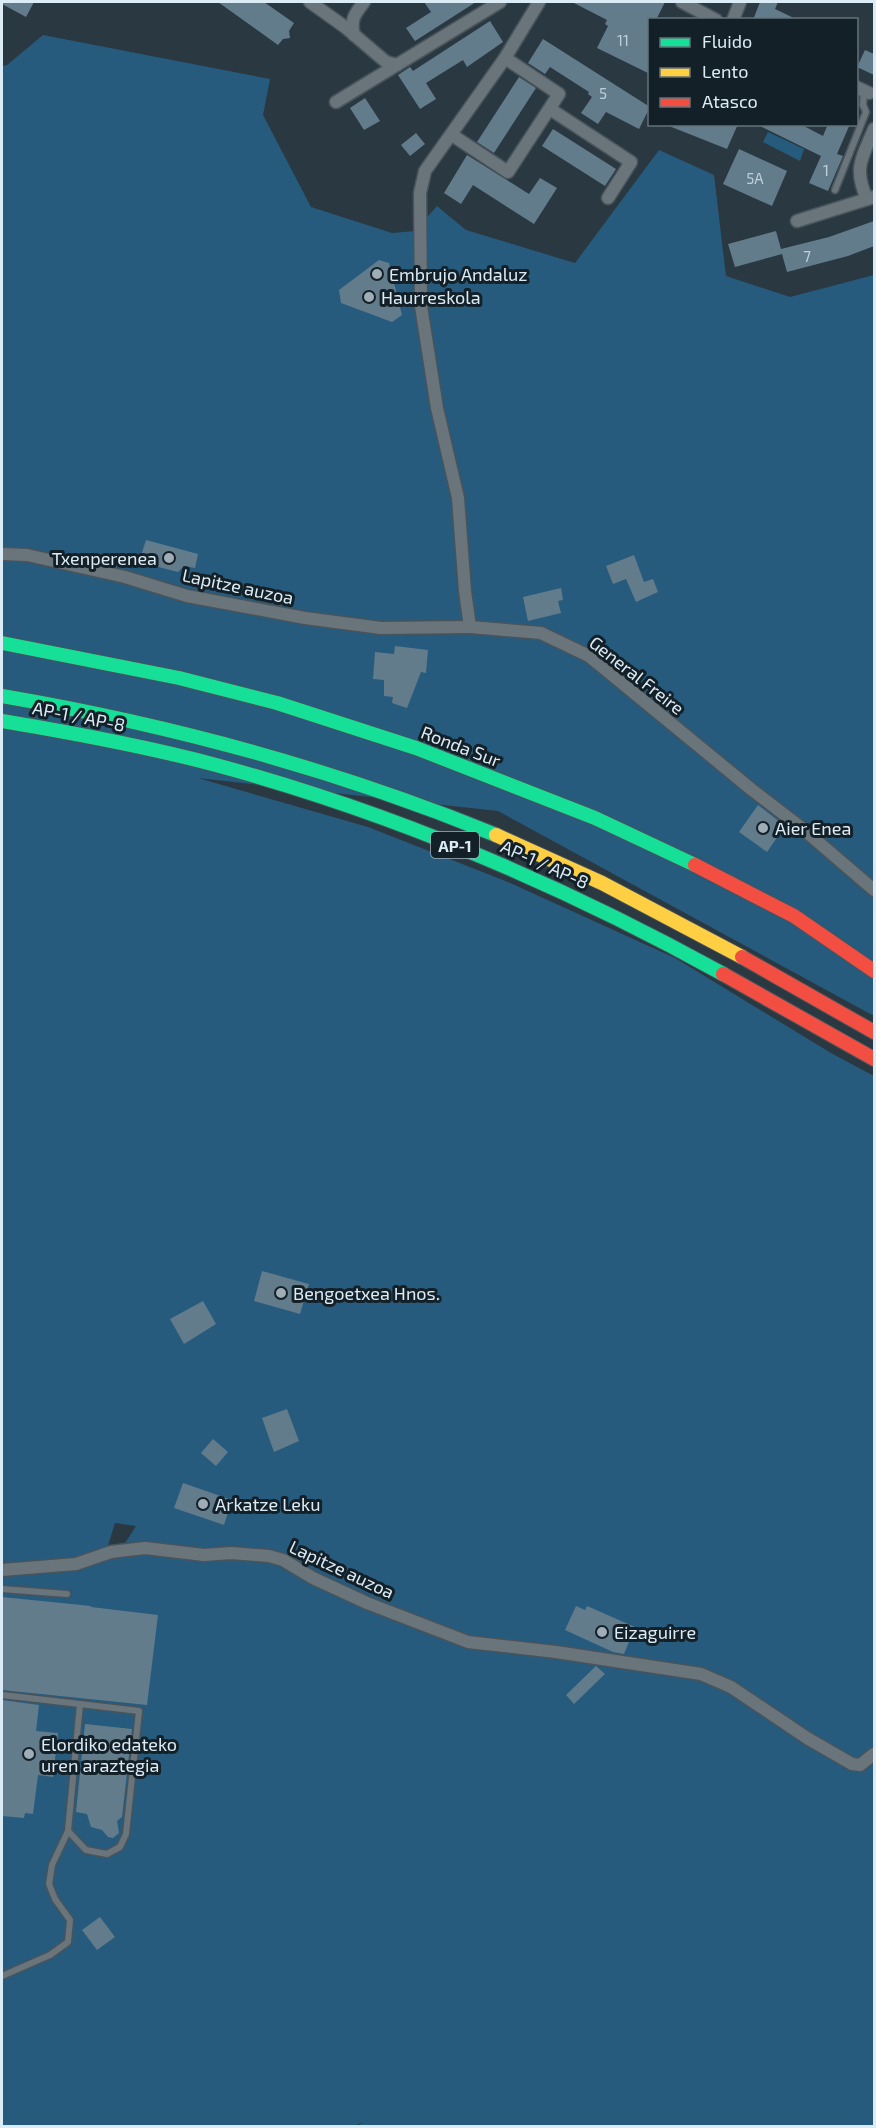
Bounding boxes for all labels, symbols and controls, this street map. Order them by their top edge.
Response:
legend [648,18,858,126]
text: Fluido [702,30,752,52]
house number: 11 [617,31,629,49]
text: Lento [702,60,748,82]
house number: 5 [599,84,607,102]
text: Atasco [702,90,758,112]
house number: 1 [823,161,829,179]
house number: 5A [746,169,764,187]
house number: 7 [803,247,811,265]
place label: Embrujo Andaluz [389,263,528,285]
marker: Embrujo Andaluz [370,267,384,281]
place label: Haurreskola [381,286,481,308]
marker: Haurreskola [362,290,376,304]
place label: Txenperenea [52,547,157,569]
marker: Txenperenea [162,551,176,565]
street label: Lapitze auzoa [180,563,296,609]
street label: General Freire [585,631,689,719]
street label: AP-1 / AP-8 [31,696,127,736]
street label: Ronda Sur [418,721,504,771]
place label: Aier Enea [775,817,851,839]
marker: Aier Enea [756,821,770,835]
road number: AP-1 [431,832,479,858]
street label: AP-1 / AP-8 [498,835,592,893]
place label: Bengoetxea Hnos. [293,1282,440,1304]
marker: Bengoetxea Hnos. [274,1286,288,1300]
place label: Arkatze Leku [215,1493,320,1515]
marker: Arkatze Leku [196,1497,210,1511]
street label: Lapitze auzoa [286,1535,398,1603]
place label: Eizaguirre [614,1621,696,1643]
marker: Eizaguirre [595,1625,609,1639]
place label: Elordiko edateko uren araztegia [41,1733,177,1776]
marker: Elordiko edateko uren araztegia [22,1747,36,1761]

